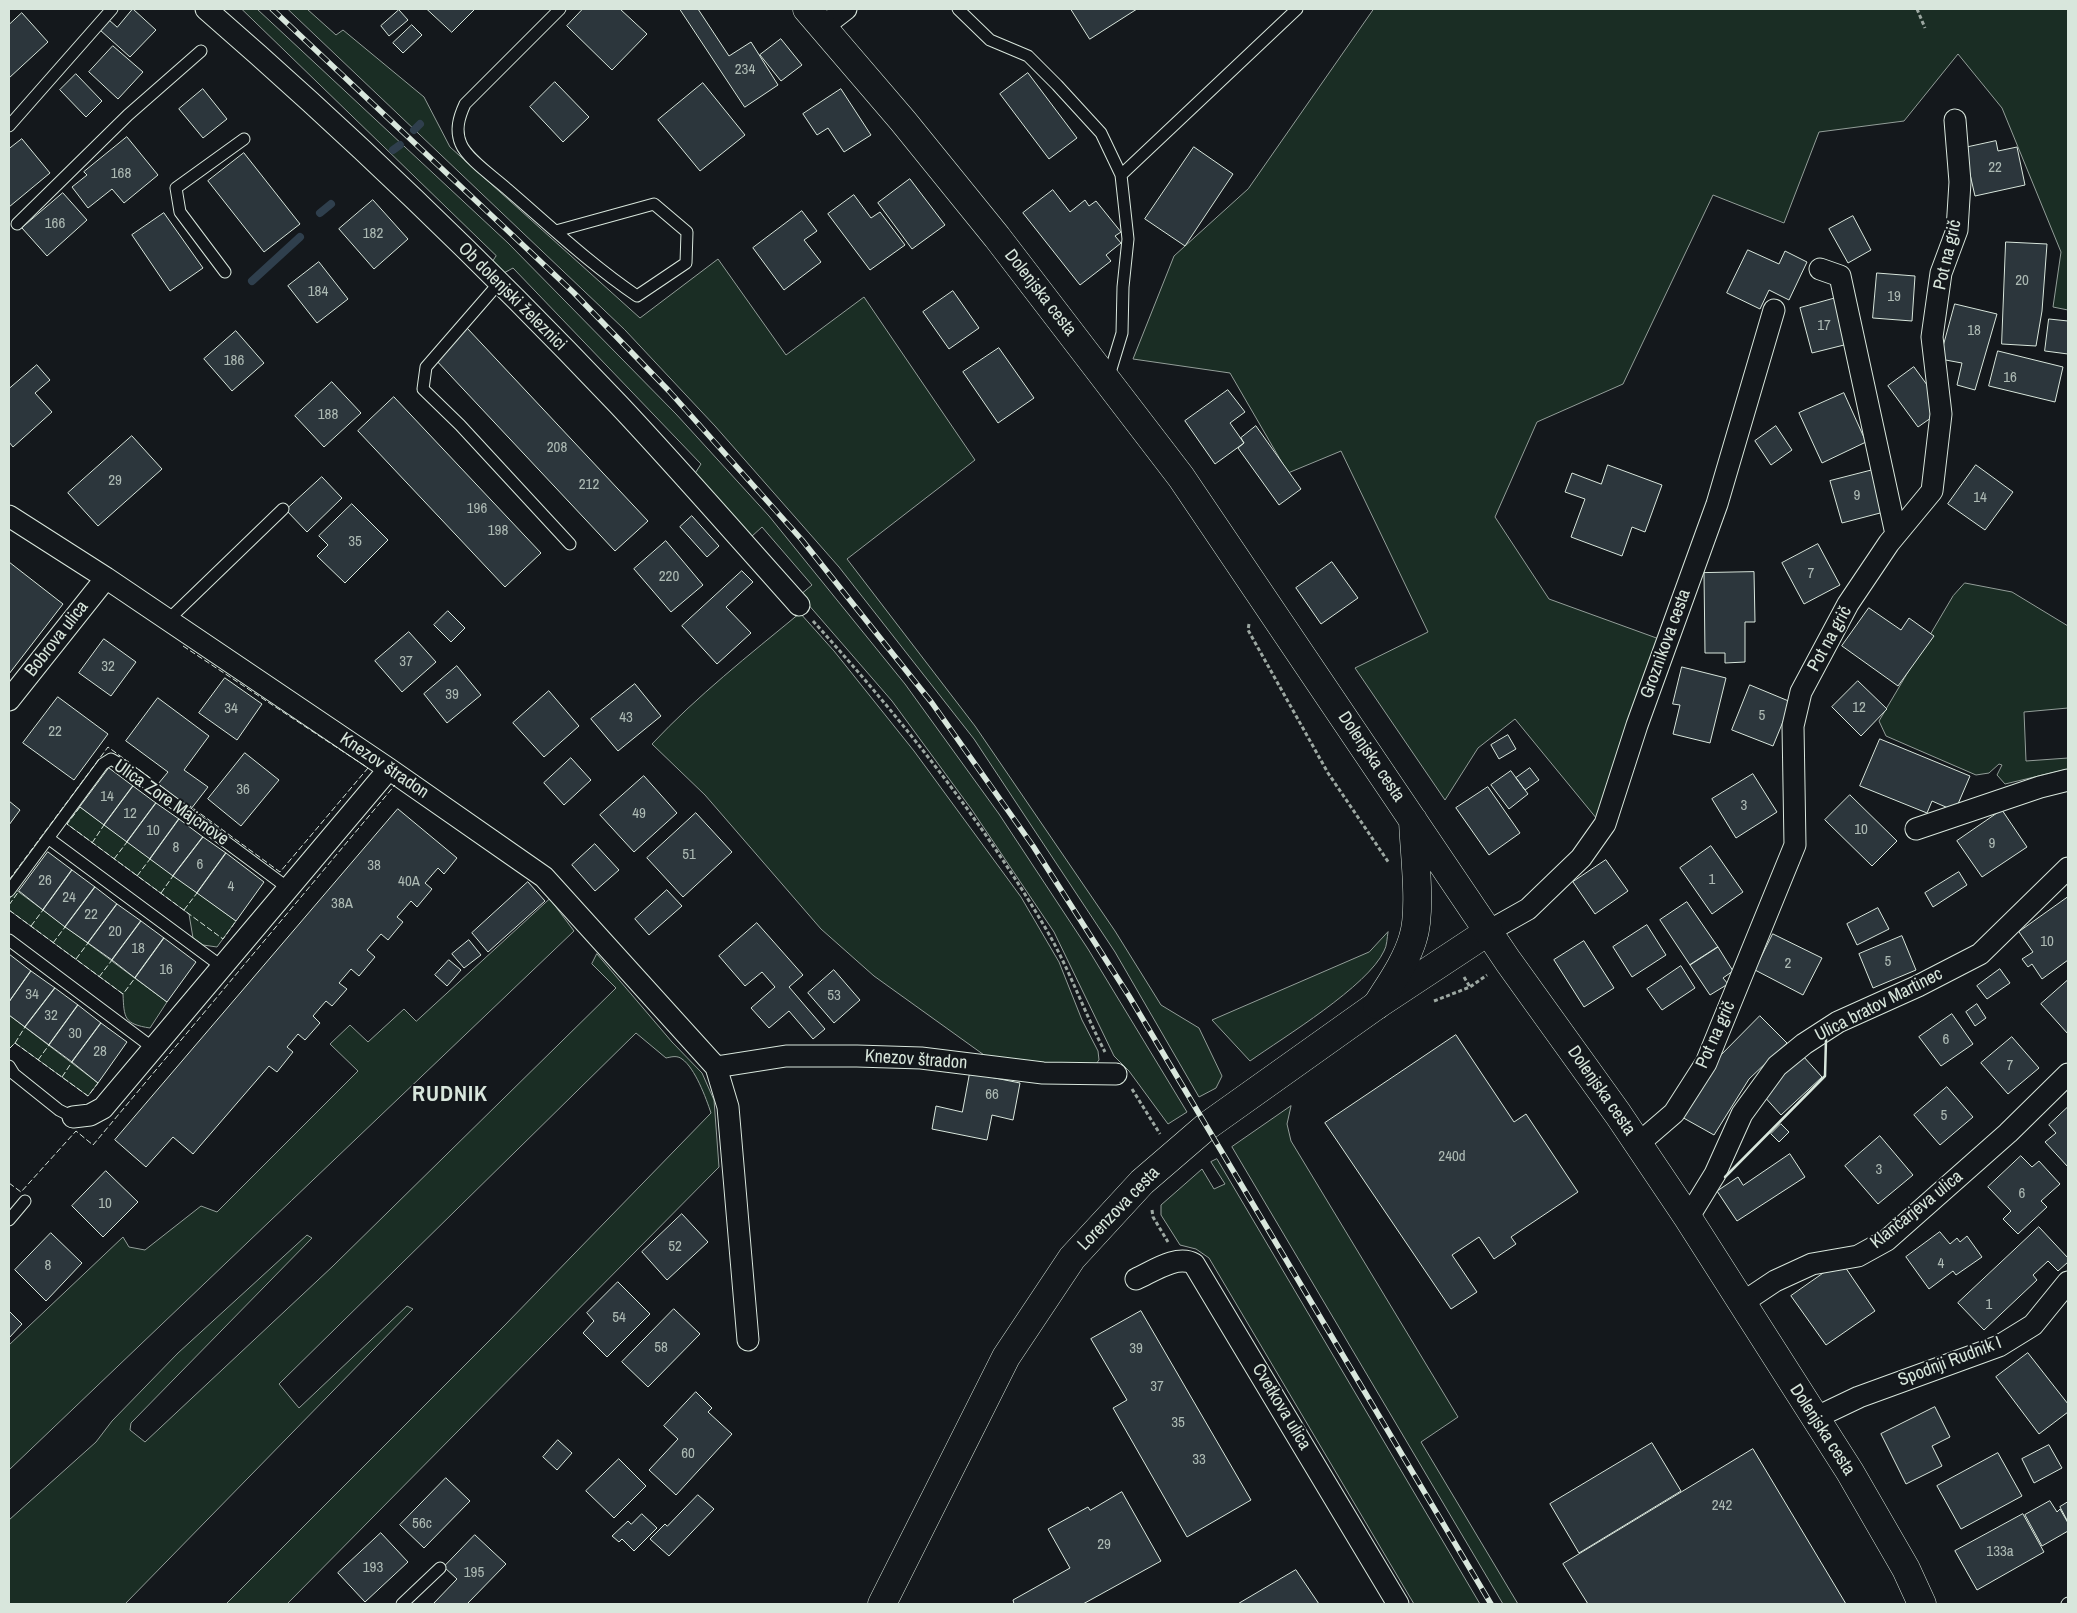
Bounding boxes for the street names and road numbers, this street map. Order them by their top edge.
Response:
street label: Pot na grič [1929,218,1967,292]
street label: Ob dolenjski železnici [453,238,571,356]
street label: Dolenjska cesta [999,245,1081,341]
street label: Groznikova cesta [1636,586,1696,702]
street label: Bobrova ulica [21,597,93,681]
street label: Pot na grič [1803,603,1857,675]
street label: Dolenjska cesta [1333,708,1409,806]
street label: Knezov štradon [335,728,433,804]
street label: Ulica Zore Majcnove [109,755,233,851]
street label: Ulica bratov Martinec [1812,964,1946,1046]
street label: Pot na grič [1692,998,1740,1072]
street label: Dolenjska cesta [1562,1042,1640,1140]
street label: Knezov štradon [864,1046,968,1074]
street label: Lorenzova cesta [1074,1163,1164,1255]
street label: Klančarjeva ulica [1867,1166,1967,1254]
street label: Spodnji Rudnik I [1895,1332,2005,1392]
street label: Cvetkova ulica [1247,1360,1315,1454]
street label: Dolenjska cesta [1785,1380,1859,1480]

